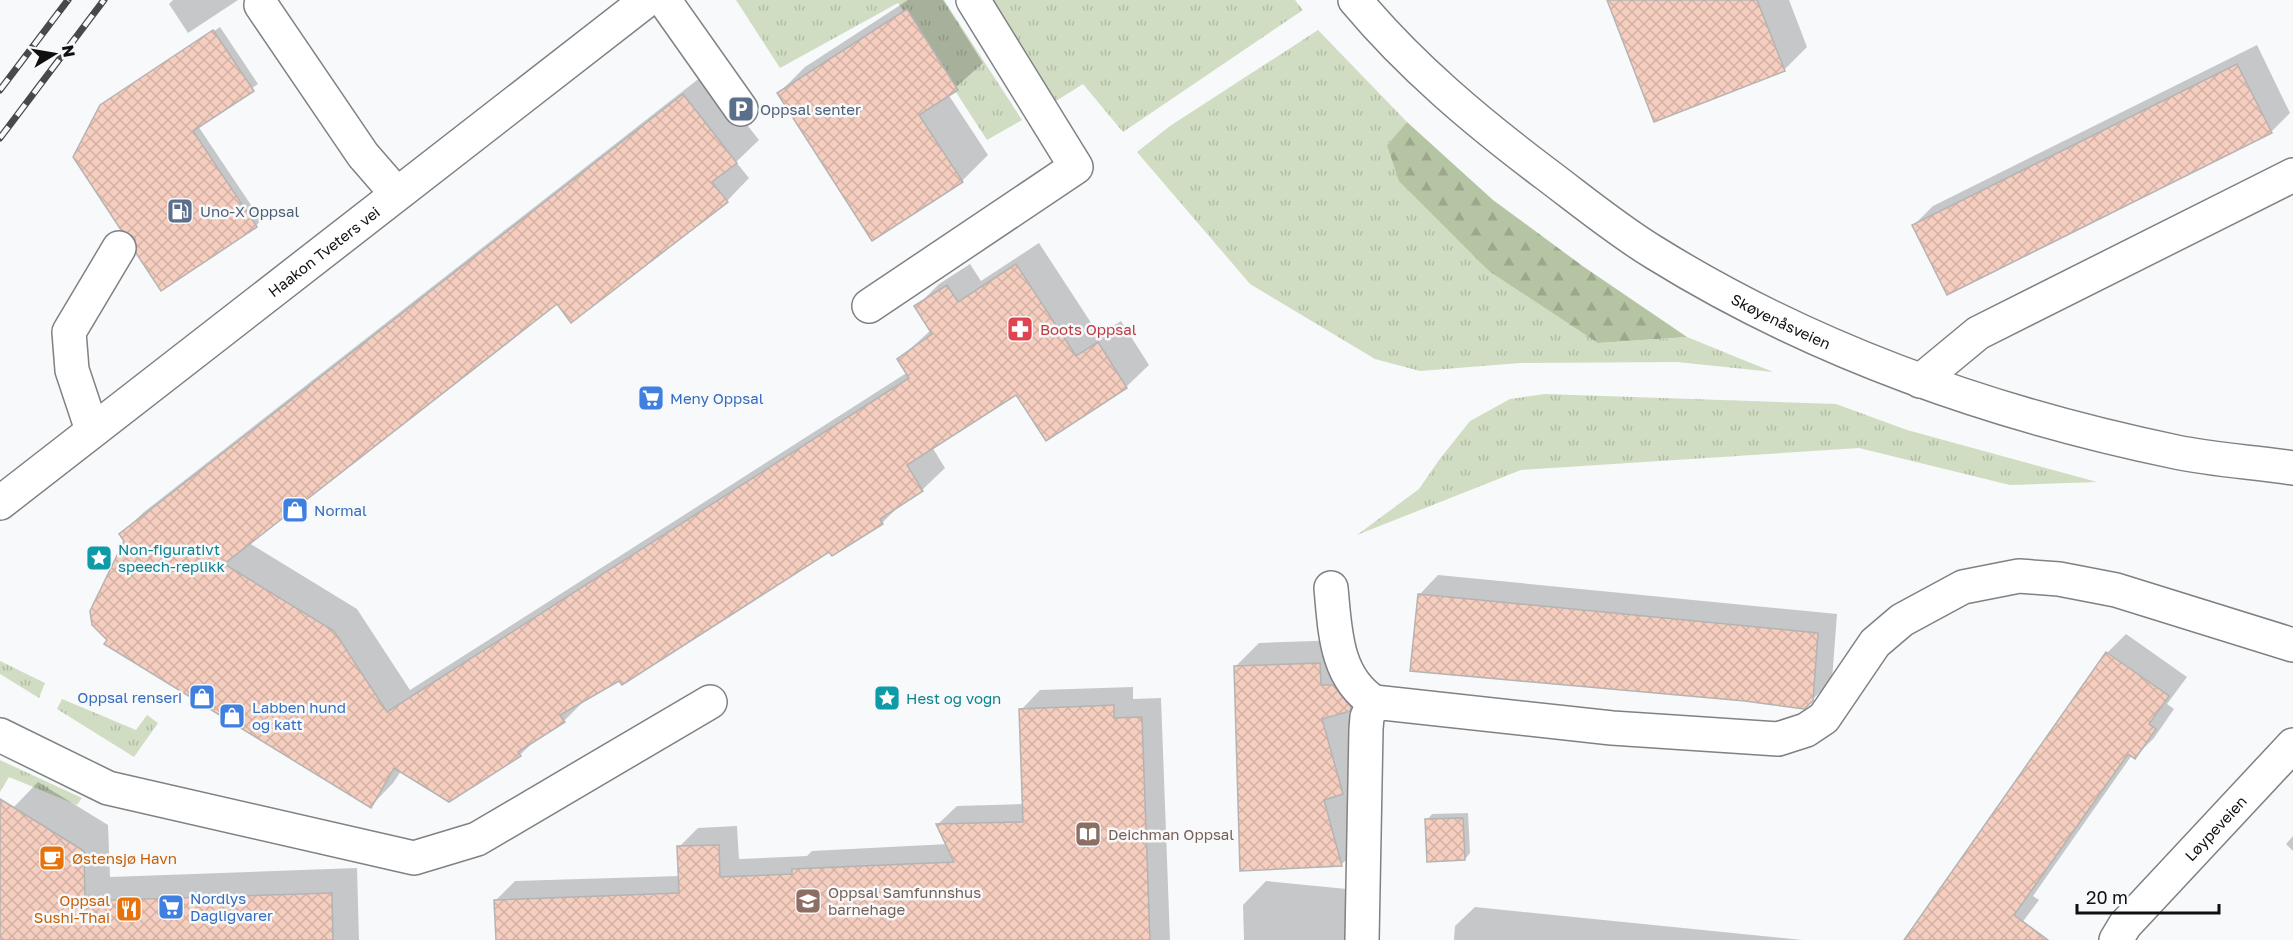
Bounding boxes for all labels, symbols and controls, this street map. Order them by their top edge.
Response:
north arrow [24,24,84,84]
text: N [58,43,80,59]
parking icon: Oppsal senter [726,94,756,124]
place label: Oppsal senter [760,100,861,118]
fuel station icon: Uno-X Oppsal [165,196,195,226]
place label: Uno-X Oppsal [200,202,300,220]
street label: Haakon Tveters vei [264,202,383,300]
street label: Skøyenåsveien [1728,289,1833,352]
pharmacy icon: Boots Oppsal [1005,314,1035,344]
place label: Boots Oppsal [1040,320,1137,338]
supermarket icon: Meny Oppsal [636,383,666,413]
place label: Meny Oppsal [670,389,764,407]
shop icon: Normal [280,495,310,525]
place label: Normal [314,501,367,519]
place label: Non-figurativt speech-replikk [118,540,226,575]
place icon: Non-figurativt speech-replikk [84,543,114,573]
shop icon: Oppsal renseri [187,682,217,712]
place icon: Hest og vogn [872,683,902,713]
place label: Oppsal renseri [77,688,182,706]
place label: Hest og vogn [906,689,1001,707]
place label: Labben hund og katt [252,698,346,733]
shop icon: Labben hund og katt [217,701,247,731]
street label: Løypeveien [2181,792,2250,864]
library icon: Deichman Oppsal [1073,819,1103,849]
place label: Deichman Oppsal [1108,825,1234,843]
cafe icon: Østensjø Havn [37,843,67,873]
place label: Østensjø Havn [72,849,177,867]
scale bar [2077,877,2220,915]
place label: Oppsal Samfunnshus barnehage [828,883,981,918]
school or university icon: Oppsal Samfunnshus barnehage [793,886,823,916]
text: 20 m [2086,886,2128,908]
place label: Nordlys Dagligvarer [190,889,273,924]
place label: Oppsal Sushi-Thai [34,891,110,926]
supermarket icon: Nordlys Dagligvarer [156,892,186,922]
restaurant icon: Oppsal Sushi-Thai [114,894,144,924]

